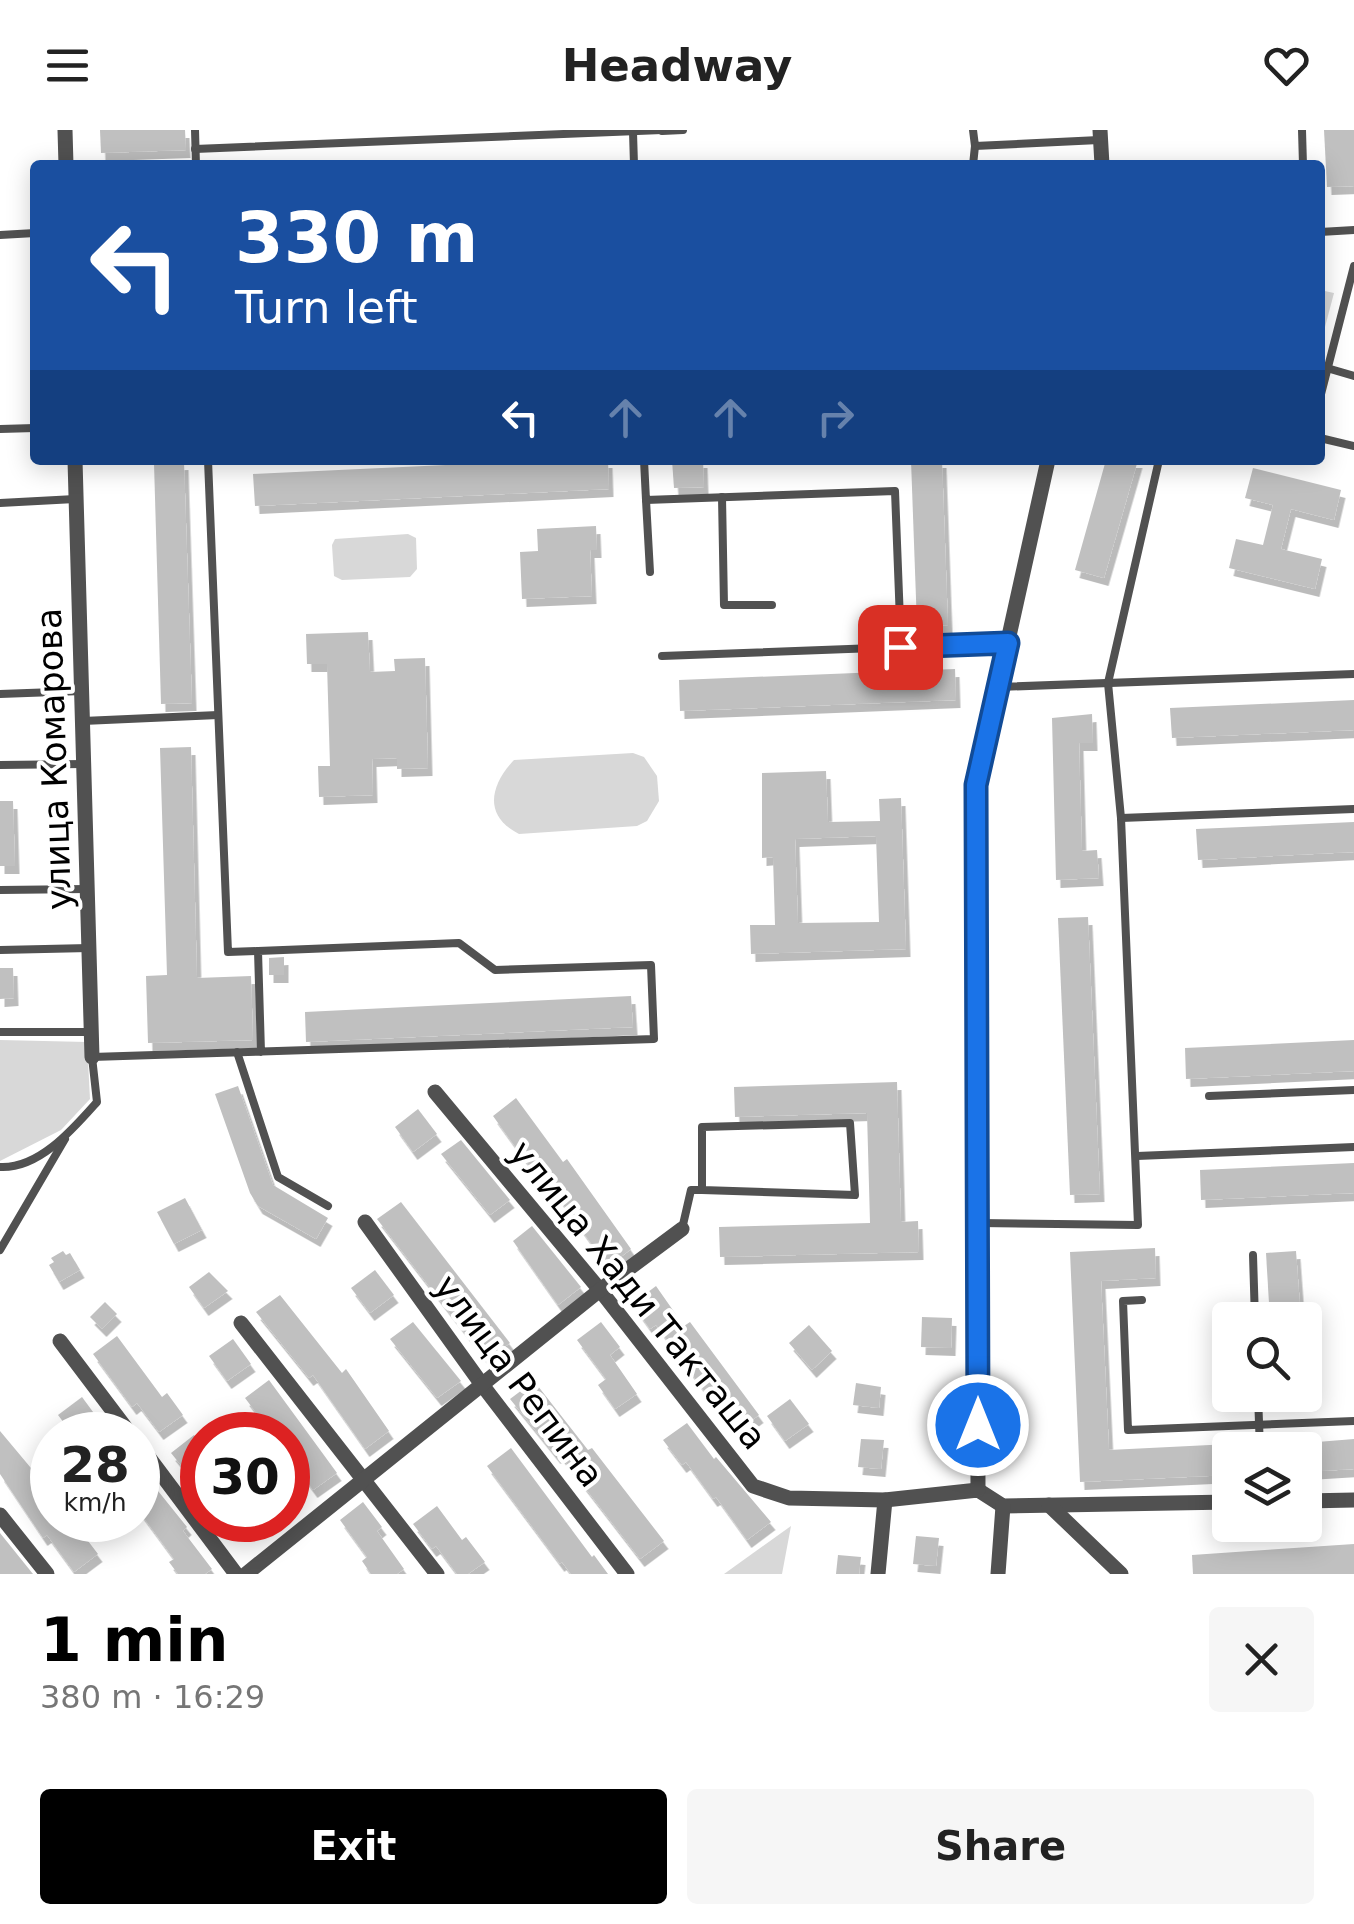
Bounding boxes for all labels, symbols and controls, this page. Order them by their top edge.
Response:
icon: menu [40,38,95,93]
icon: heart [1259,38,1314,93]
text: Headway [562,39,792,92]
text: 330 m [235,197,478,279]
icon: left [70,200,200,330]
text: Turn left [235,281,418,334]
icon: left [493,390,548,445]
icon: ahead [598,390,653,445]
icon: ahead [703,390,758,445]
icon: right [808,390,863,445]
pin [858,605,943,690]
street label: улица Комарова [29,607,79,911]
icon: arrive [873,620,928,675]
street label: улица Хади Такташа [501,1133,775,1457]
street label: улица Репина [426,1267,612,1495]
map controls [1212,1302,1322,1542]
button: search [1212,1302,1322,1412]
position arrow [926,1373,1030,1477]
speed limit sign: 30 [180,1412,310,1542]
button: layers [1212,1432,1322,1542]
text: 28 [60,1436,130,1494]
text: km/h [63,1488,127,1517]
text: 1 min [40,1605,228,1675]
button: close [1209,1607,1314,1712]
text: 380 m · 16:29 [40,1678,265,1716]
button: Exit [40,1789,667,1904]
button: Share [687,1789,1314,1904]

